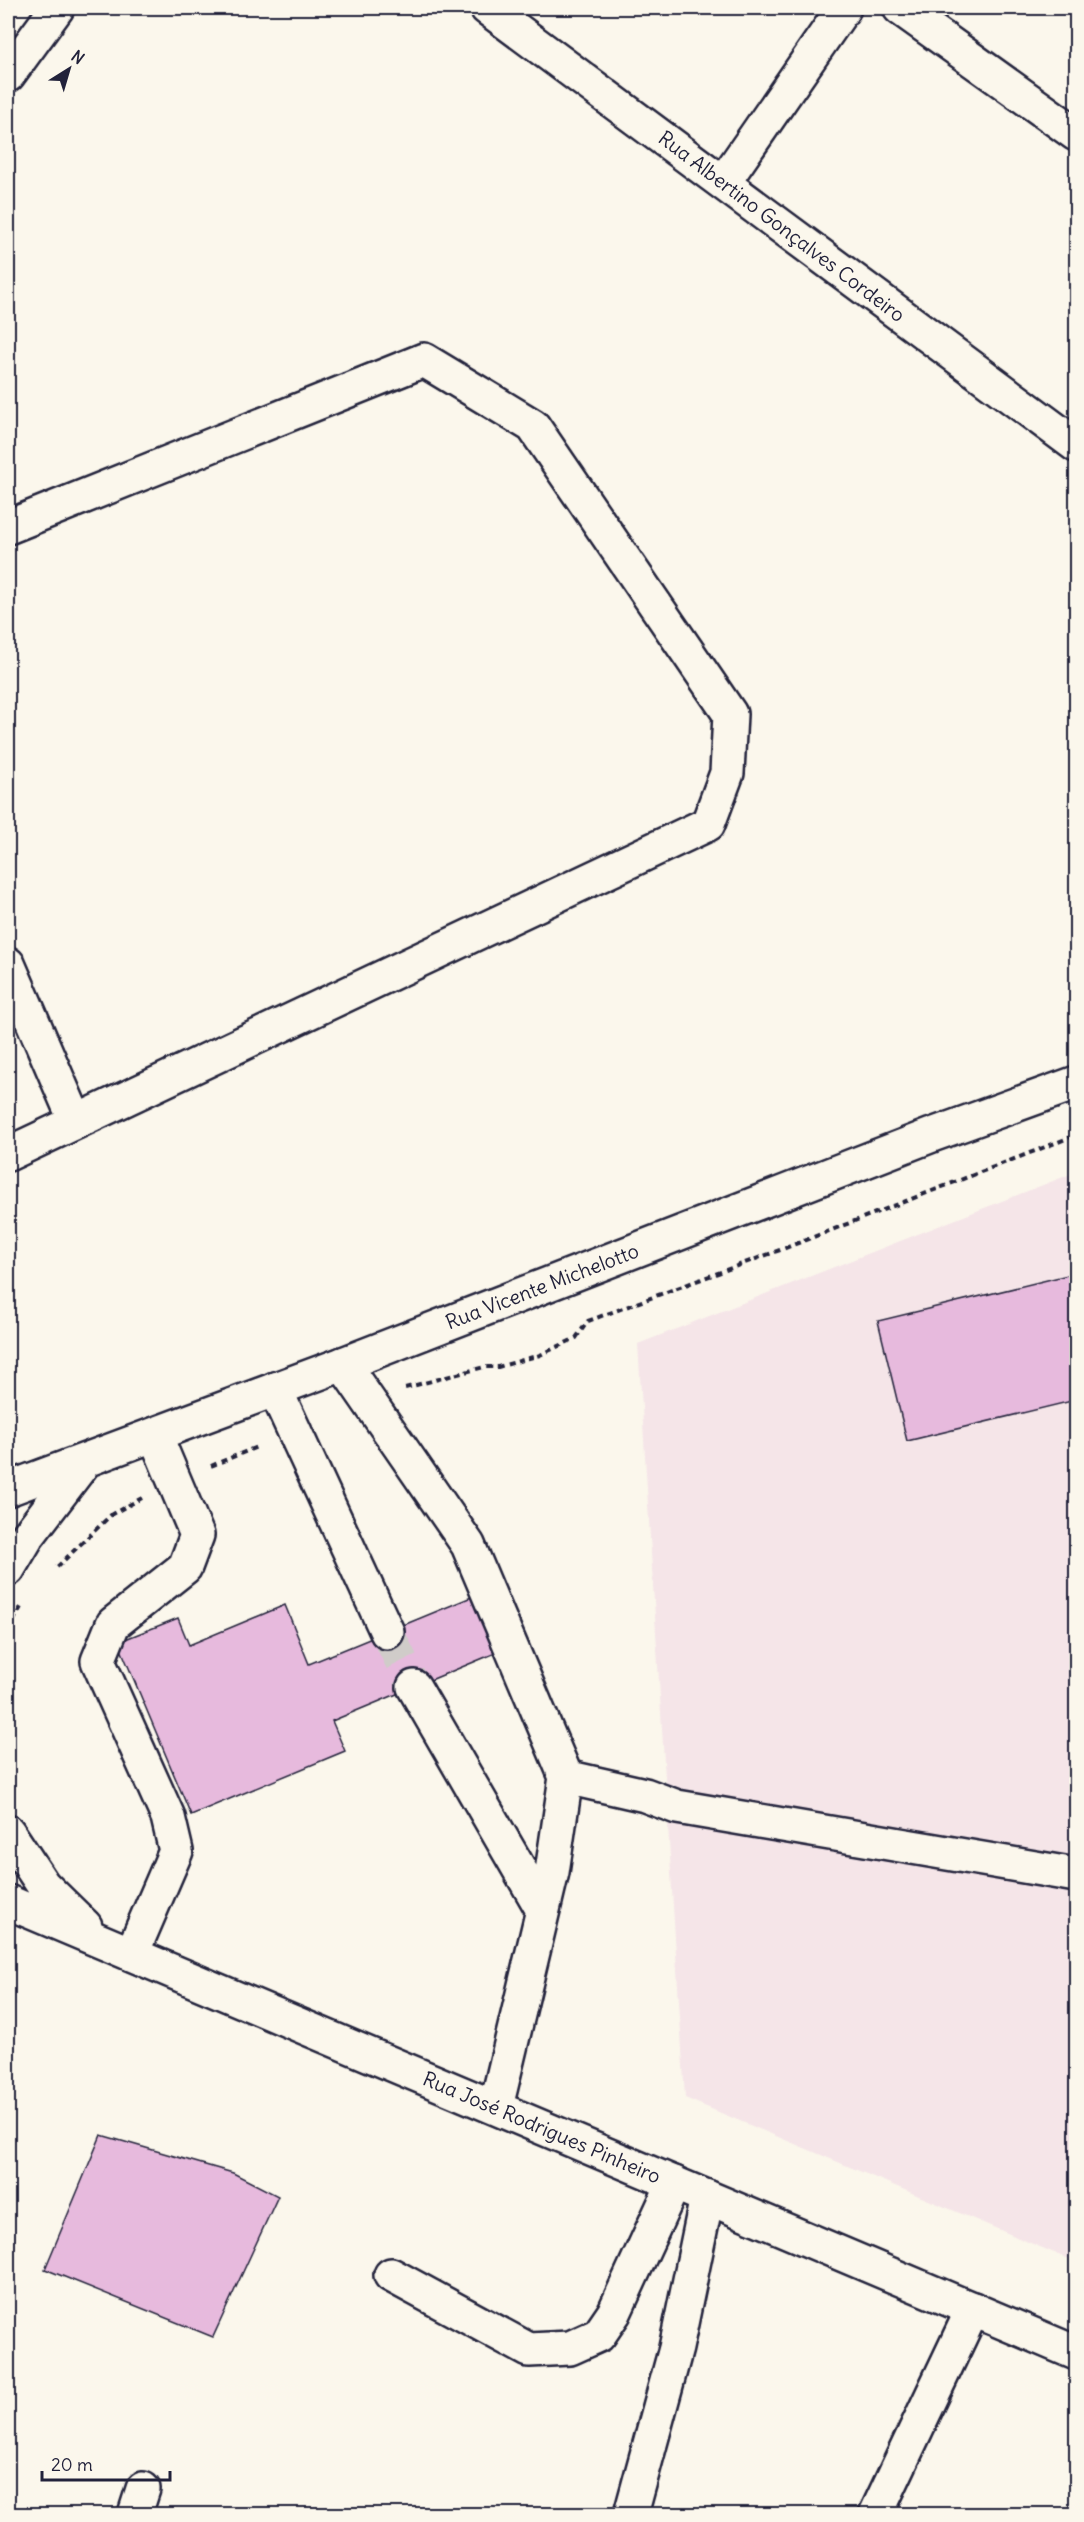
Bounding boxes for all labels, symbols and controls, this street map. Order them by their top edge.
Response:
north arrow [39,39,99,99]
text: N [68,46,88,68]
street label: Rua Albertino Gonçalves Cordeiro [654,125,910,327]
street label: Rua Vicente Michelotto [442,1238,642,1334]
street label: Rua José Rodrigues Pinheiro [419,2065,665,2189]
scale bar [42,2444,170,2482]
text: 20 m [51,2453,93,2476]

